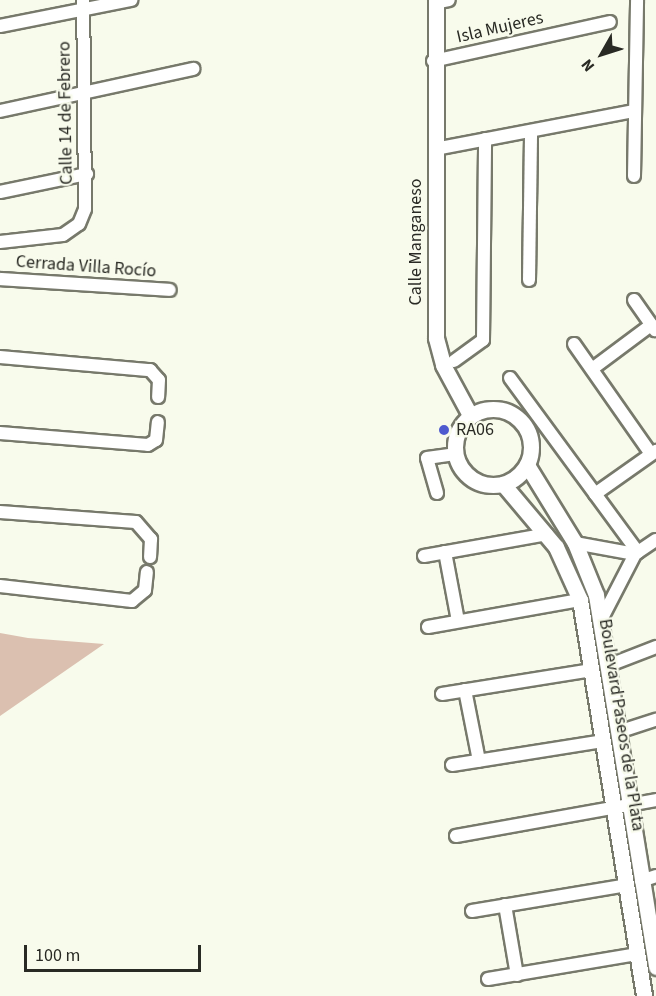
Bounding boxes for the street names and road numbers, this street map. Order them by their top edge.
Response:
street label: Isla Mujeres [455,8,545,48]
street label: Calle 14 de Febrero [54,41,78,185]
street label: Calle Manganeso [405,179,427,305]
street label: Cerrada Villa Rocío [15,251,157,283]
street label: Boulevard Paseos de la Plata [594,617,648,833]

